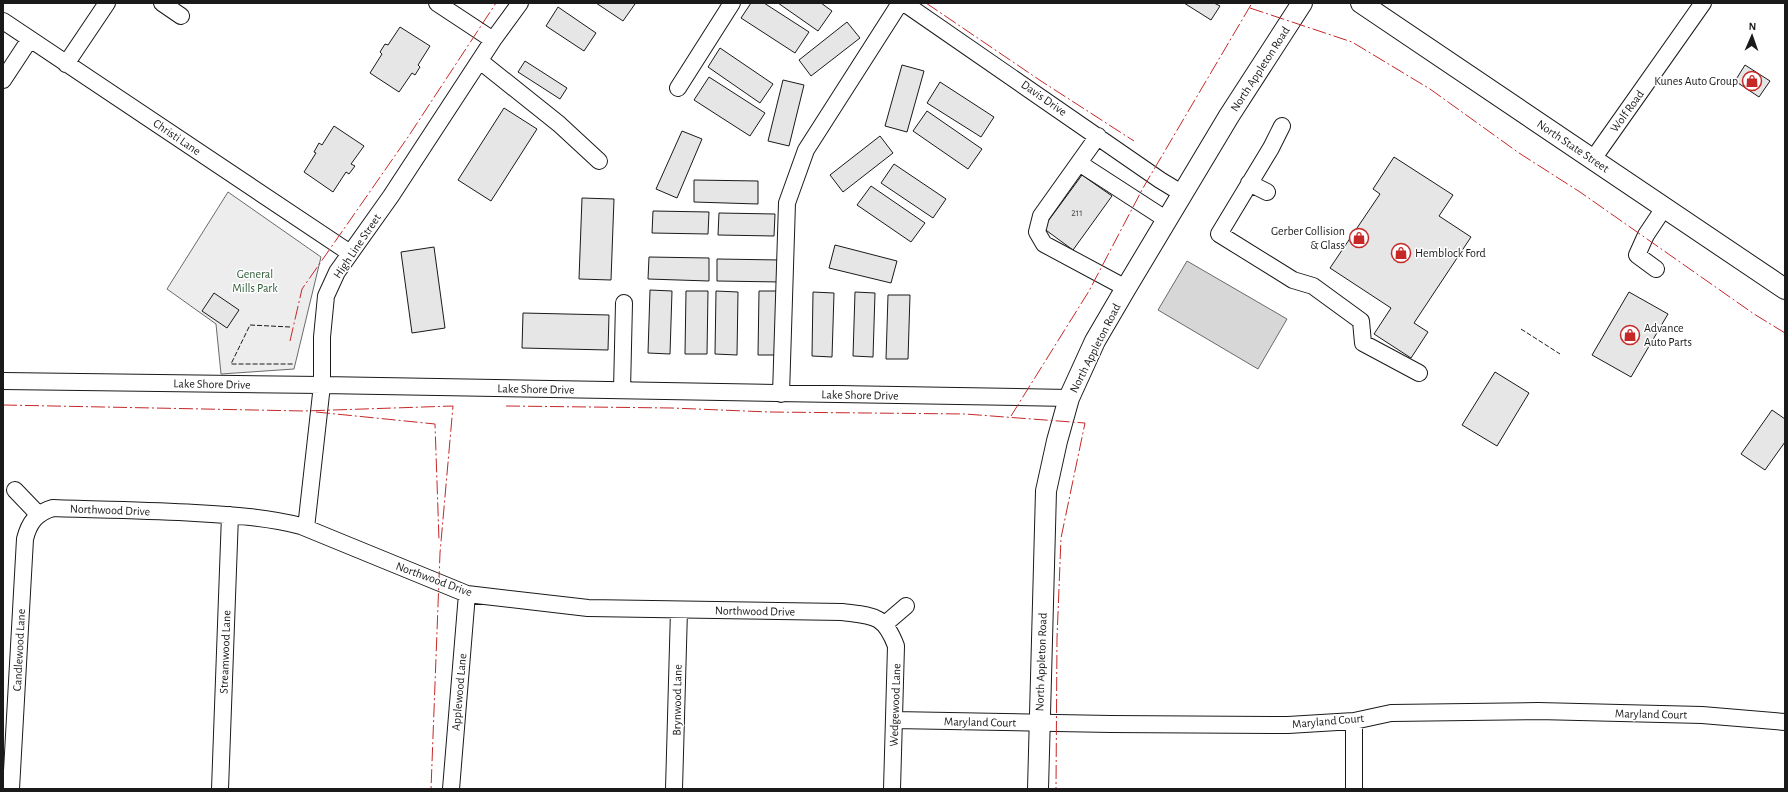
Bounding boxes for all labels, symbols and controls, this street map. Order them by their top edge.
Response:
north arrow [1732,16,1772,56]
text: N [1748,21,1756,32]
street label: North Appleton Road [1228,24,1292,114]
shop icon: Kunes Auto Group [1741,70,1763,92]
place label: Kunes Auto Group [1654,75,1738,87]
street label: Davis Drive [1019,78,1069,118]
street label: Wolf Road [1608,88,1646,134]
street label: Christi Lane [151,117,203,157]
street label: North State Street [1535,118,1611,175]
house number: 211 [1071,208,1083,218]
street label: High Line Street [331,211,383,280]
place label: Gerber Collision & Glass [1271,225,1345,251]
shop icon: Gerber Collision & Glass [1348,227,1370,249]
shop icon: Hemblock Ford [1390,242,1412,264]
place label: Hemblock Ford [1415,247,1486,259]
park label: General Mills Park [232,268,278,294]
street label: North Appleton Road [1067,301,1123,395]
place label: Advance Auto Parts [1644,322,1692,348]
shop icon: Advance Auto Parts [1619,324,1641,346]
street label: Lake Shore Drive [173,377,251,391]
street label: Lake Shore Drive [497,382,575,396]
street label: Lake Shore Drive [821,388,899,402]
street label: Northwood Drive [70,503,150,517]
street label: Northwood Drive [394,560,474,598]
street label: Northwood Drive [715,604,795,618]
street label: Candlewood Lane [11,608,27,692]
street label: Streamwood Lane [218,610,232,694]
street label: North Appleton Road [1033,613,1049,711]
street label: Applewood Lane [450,653,468,731]
street label: Wedgewood Lane [888,663,902,747]
street label: Brynwood Lane [670,664,685,736]
street label: Maryland Court [1615,707,1687,722]
street label: Maryland Court [1291,712,1365,731]
street label: Maryland Court [944,715,1016,730]

